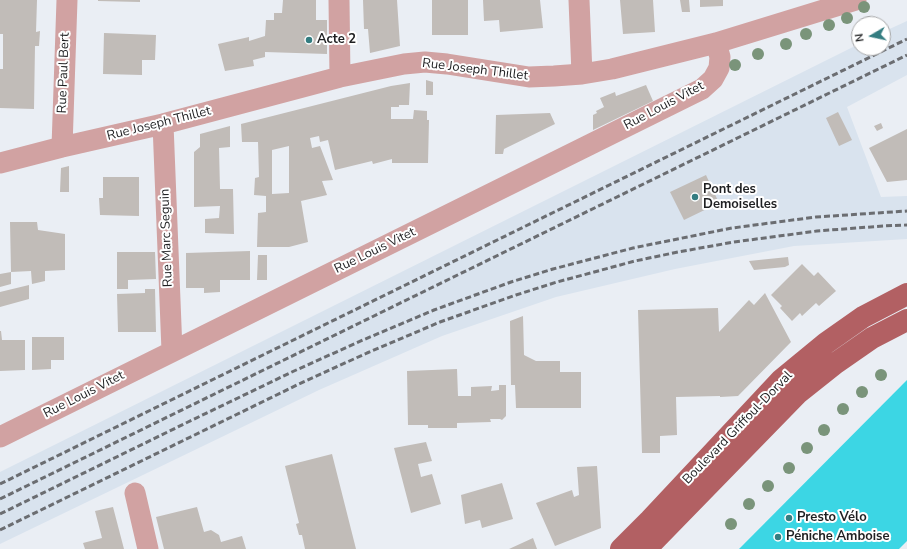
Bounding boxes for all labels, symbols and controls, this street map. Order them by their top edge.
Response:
north arrow [851,16,891,56]
street label: Rue Paul Bert [55,32,73,114]
place label: Acte 2 [317,32,356,48]
text: N [852,33,868,43]
marker: Acte 2 [304,35,314,45]
street label: Rue Joseph Thillet [421,56,529,84]
street label: Rue Louis Vitet [621,78,707,134]
street label: Rue Joseph Thillet [105,104,213,144]
place label: Pont des Demoiselles [703,182,777,213]
street label: Rue Marc Seguin [157,189,177,287]
marker: Pont des Demoiselles [690,192,700,202]
street label: Rue Louis Vitet [332,225,418,277]
street label: Rue Louis Vitet [41,368,127,422]
street label: Boulevard Griffoul-Dorval [680,368,796,488]
place label: Presto Vélo [797,510,867,526]
marker: Presto Vélo [784,513,794,523]
place label: Péniche Amboise [786,529,889,545]
marker: Péniche Amboise [773,532,783,542]

